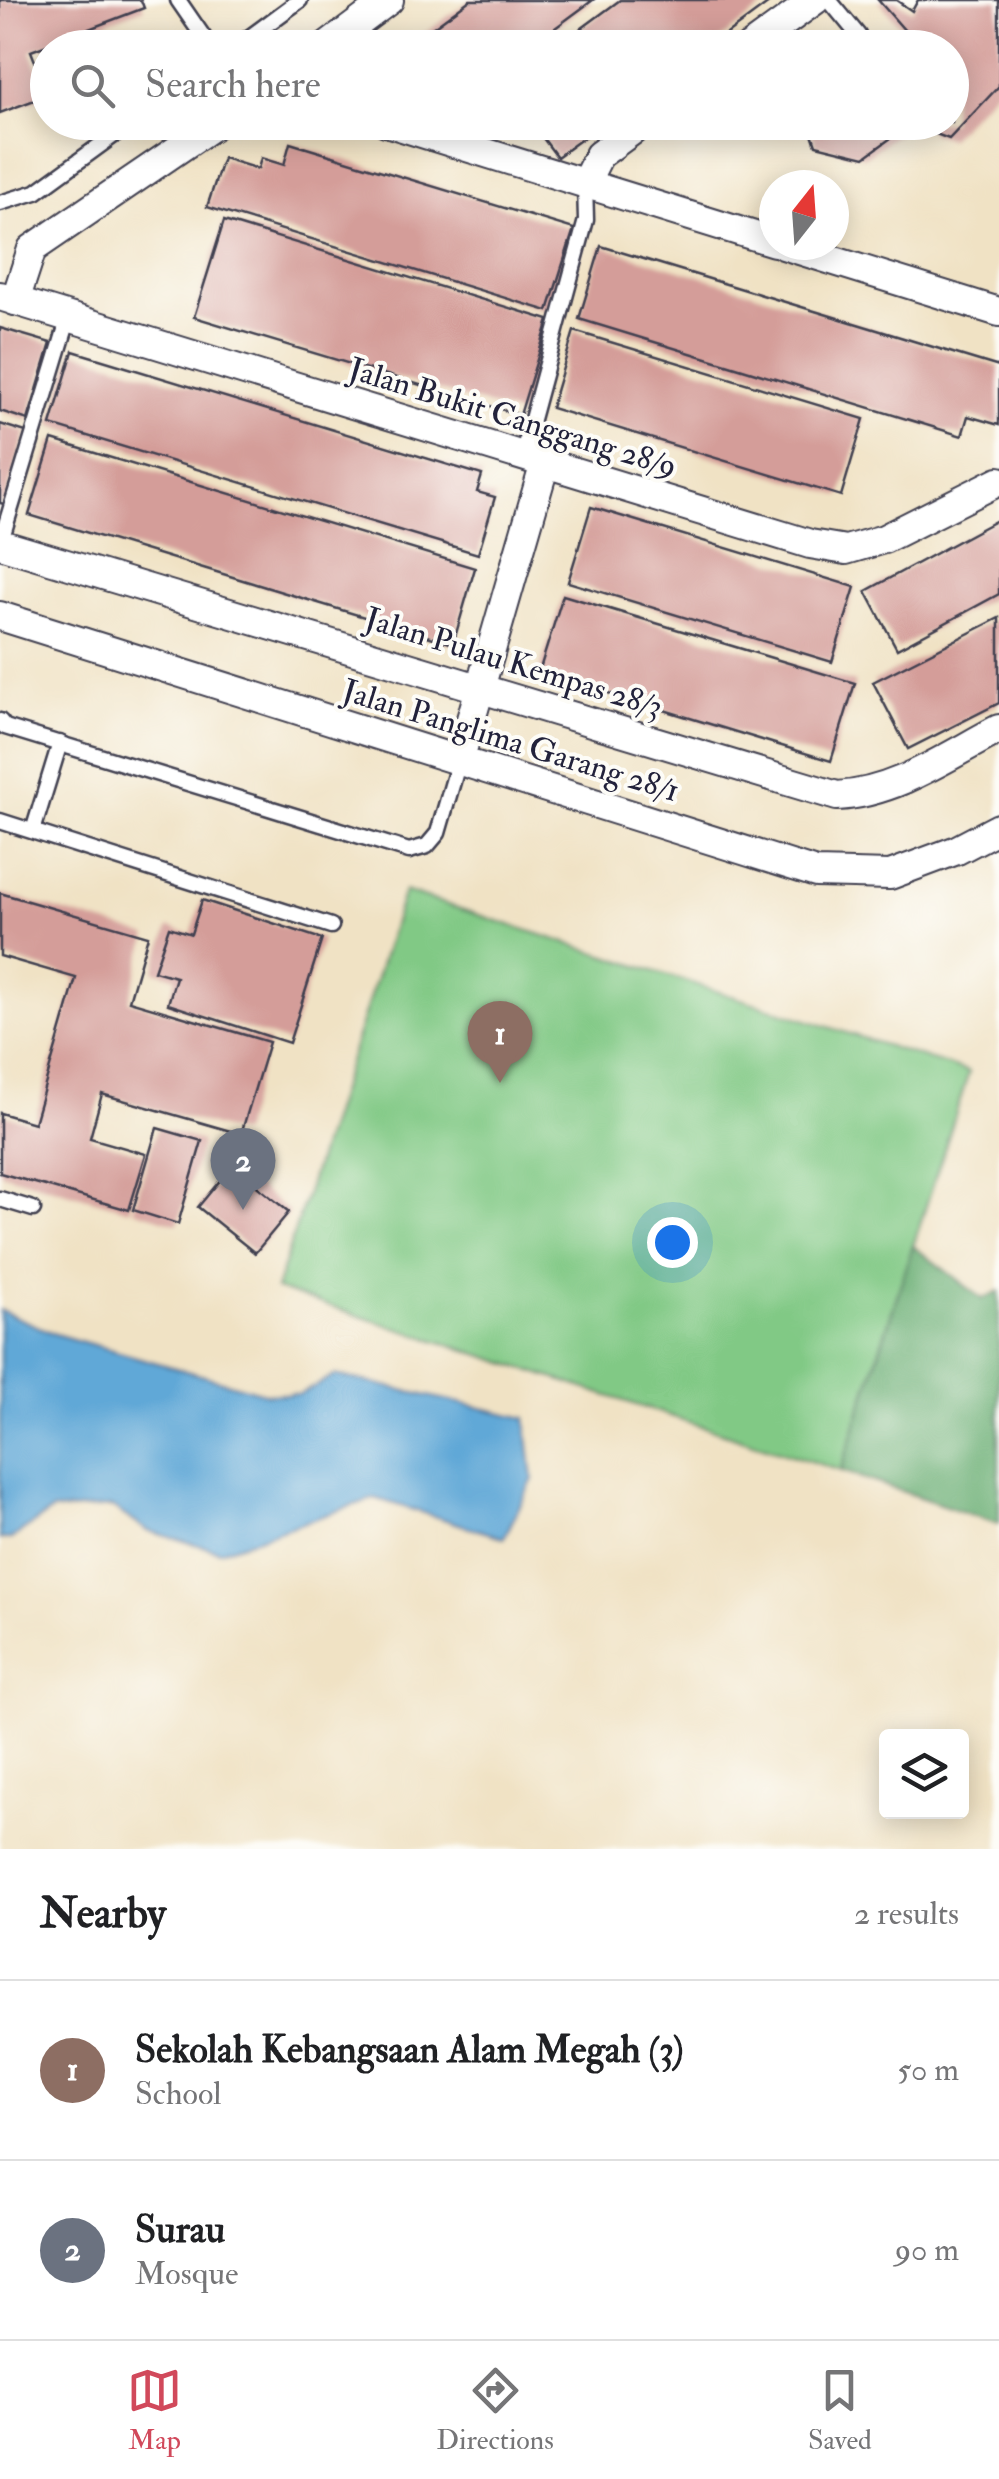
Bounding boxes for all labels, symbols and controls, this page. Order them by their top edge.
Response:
search box [30,30,969,140]
icon: search [65,58,120,113]
text: Search here [145,61,321,109]
north arrow [759,170,849,260]
street label: Jalan Bukit Canggang 28/9 [343,349,682,487]
street label: Jalan Pulau Kempas 28/3 [359,598,667,727]
street label: Jalan Panglima Garang 28/1 [337,670,684,811]
pin: 1 [468,1000,532,1083]
pin: 2 [210,1128,276,1210]
your location [647,1217,698,1268]
map controls [879,1729,969,1819]
button: layers [879,1729,969,1819]
text: Nearby [40,1888,166,1940]
text: 2 results [854,1894,959,1934]
text: Sekolah Kebangsaan Alam Megah (3) [135,2026,684,2074]
text: 1 [67,2050,78,2090]
text: 50 m [897,2050,959,2090]
text: School [135,2074,221,2114]
text: Surau [135,2206,225,2254]
text: 2 [64,2230,81,2270]
text: 90 m [895,2230,959,2270]
text: Mosque [135,2254,238,2294]
tab: Map [127,2363,182,2458]
tab: Directions [436,2363,554,2458]
tab: Saved [808,2363,872,2458]

